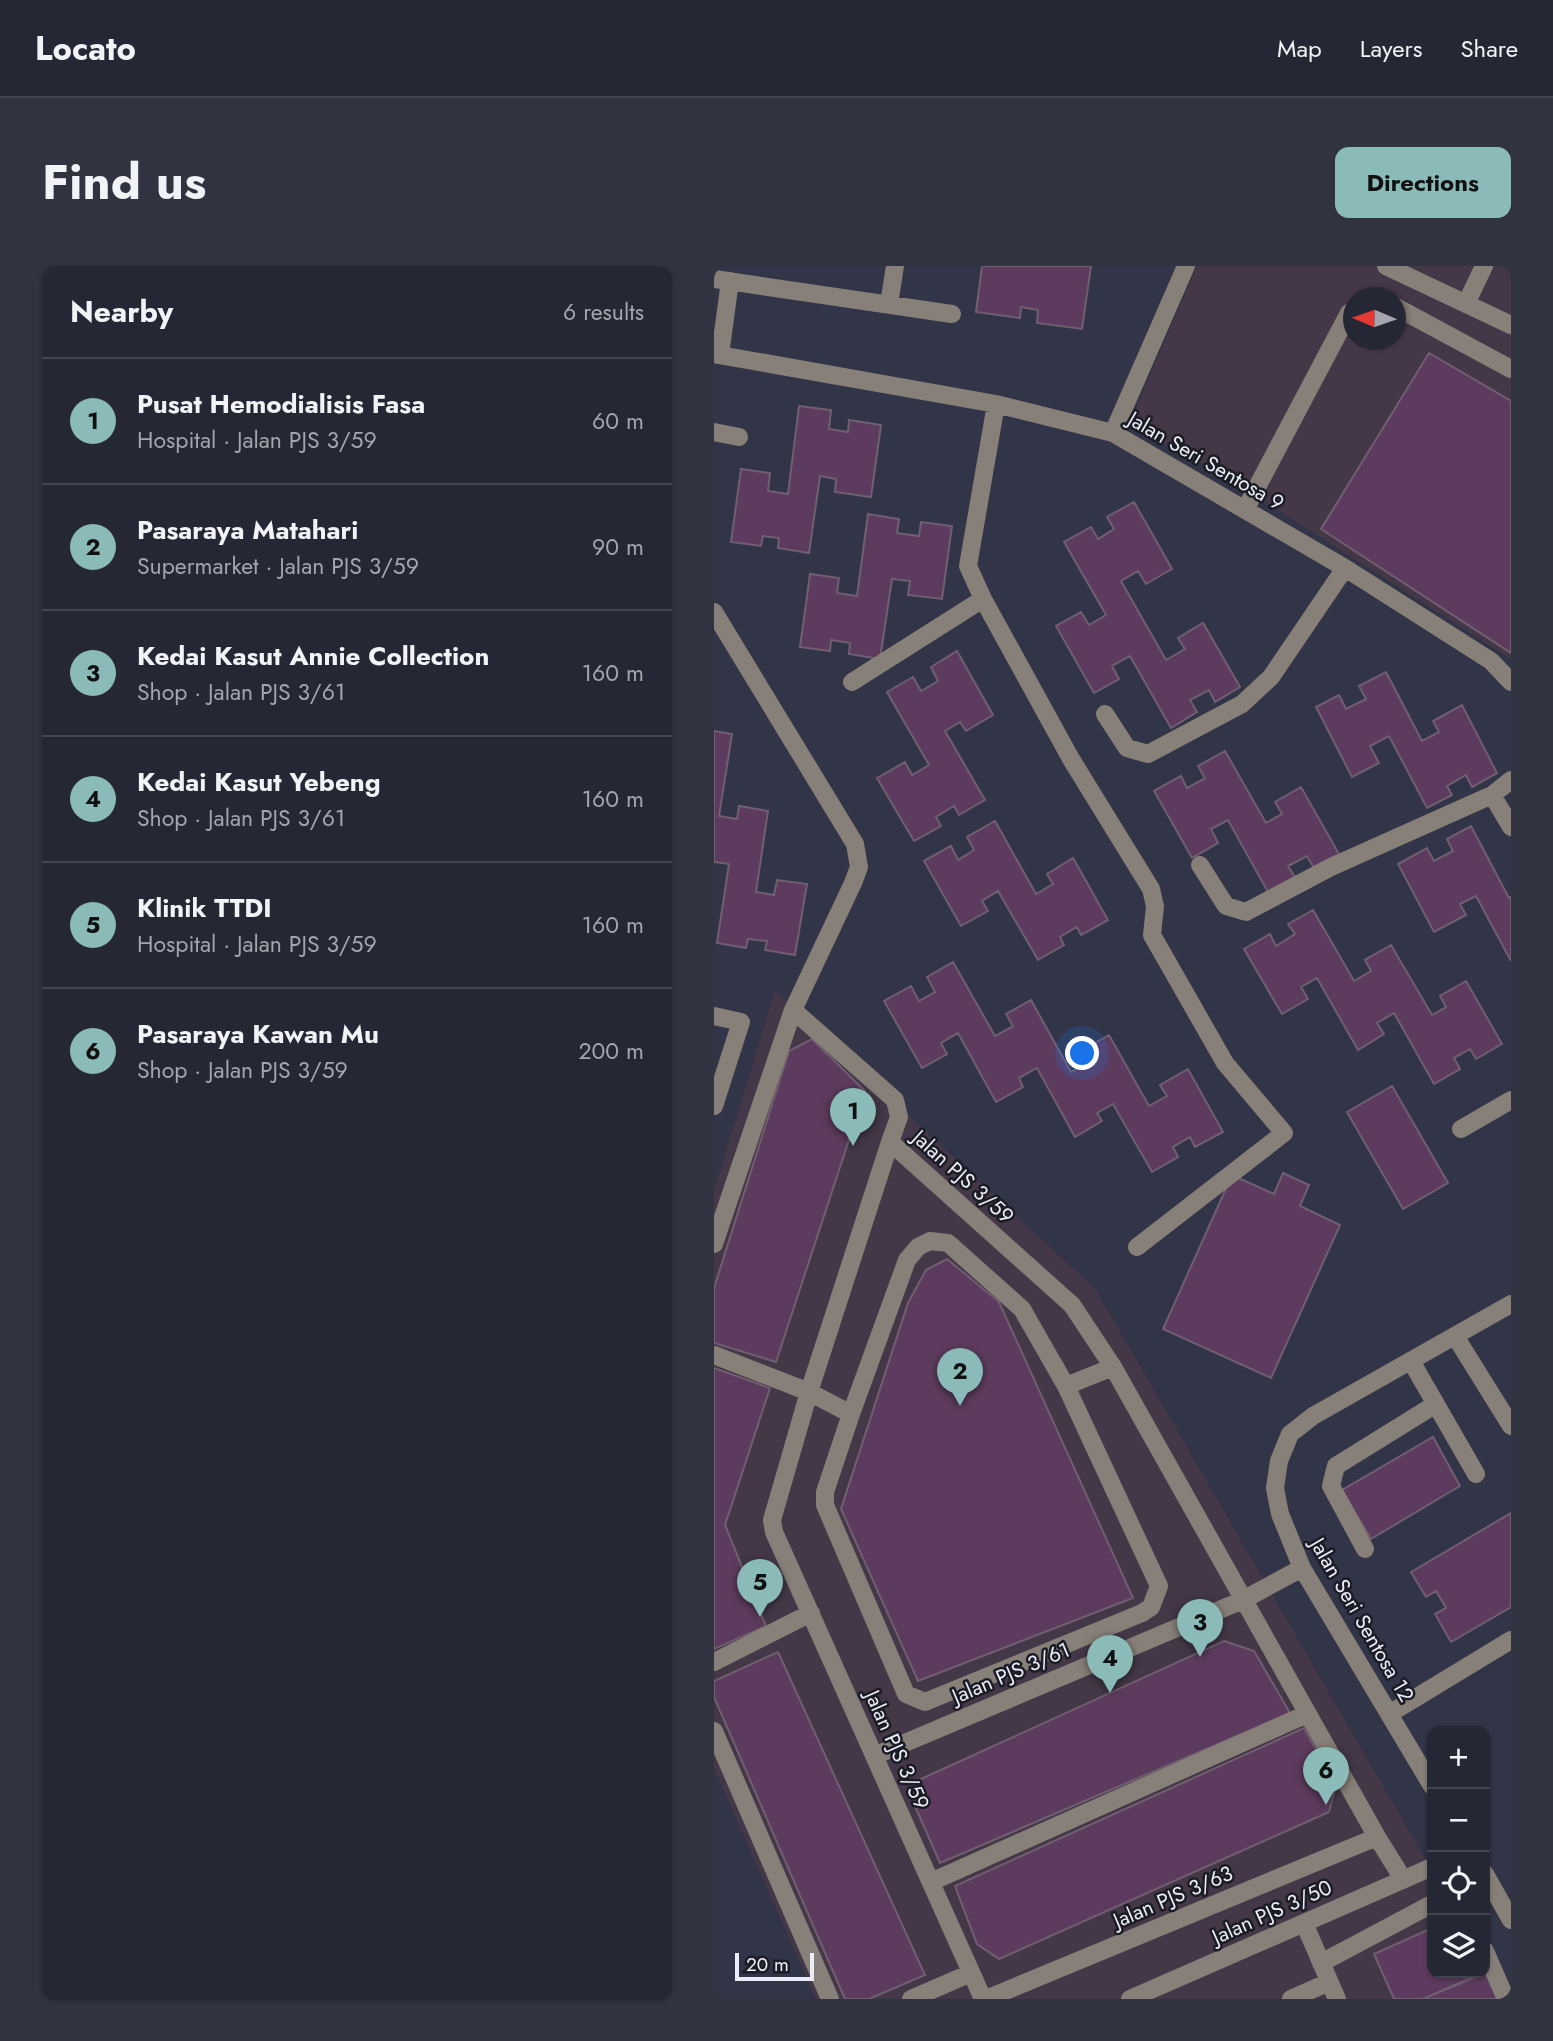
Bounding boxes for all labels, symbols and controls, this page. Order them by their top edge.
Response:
text: Locato [35,25,136,72]
text: Map [1277,31,1322,66]
text: Layers [1360,31,1422,66]
text: Share [1460,31,1518,66]
text: Find us [42,147,206,217]
button: Directions [1335,147,1511,218]
north arrow [1343,287,1406,350]
text: Nearby [70,290,173,333]
text: 6 results [563,295,644,329]
text: Pusat Hemodialisis Fasa [137,385,425,423]
street label: Jalan Seri Sentosa 9 [1120,403,1289,518]
text: 1 [87,404,99,438]
text: 60 m [592,404,644,438]
text: Hospital · Jalan PJS 3/59 [137,423,377,457]
text: Pasaraya Matahari [137,511,358,549]
text: 2 [85,530,101,564]
text: 90 m [592,530,644,564]
text: Supermarket · Jalan PJS 3/59 [137,549,419,583]
text: Kedai Kasut Annie Collection [137,637,489,675]
text: 3 [86,656,100,690]
text: 160 m [582,656,644,690]
text: Shop · Jalan PJS 3/61 [137,675,345,709]
text: Kedai Kasut Yebeng [137,763,381,801]
text: 4 [85,782,101,816]
text: 160 m [582,782,644,816]
text: Shop · Jalan PJS 3/61 [137,801,345,835]
text: Klinik TTDI [137,889,272,927]
text: 5 [86,908,100,942]
text: 160 m [582,908,644,942]
text: Hospital · Jalan PJS 3/59 [137,927,377,961]
text: Pasaraya Kawan Mu [137,1015,379,1053]
text: 6 [85,1034,101,1068]
text: 200 m [578,1034,644,1068]
your location [1065,1036,1099,1070]
text: Shop · Jalan PJS 3/59 [137,1053,348,1087]
pin: 1 [830,1088,876,1146]
street label: Jalan PJS 3/59 [903,1121,1020,1231]
pin: 2 [937,1348,983,1406]
street label: Jalan Seri Sentosa 12 [1301,1530,1421,1708]
pin: 5 [737,1559,783,1617]
pin: 3 [1177,1599,1223,1657]
street label: Jalan PJS 3/61 [945,1635,1075,1712]
pin: 4 [1087,1635,1133,1693]
street label: Jalan PJS 3/59 [856,1683,937,1814]
map controls [1427,1726,1490,1978]
button: + [1427,1726,1490,1789]
pin: 6 [1303,1747,1349,1805]
button: − [1427,1789,1490,1852]
button: locate [1427,1852,1490,1915]
street label: Jalan PJS 3/63 [1106,1858,1237,1937]
street label: Jalan PJS 3/50 [1205,1872,1337,1953]
button: layers [1427,1915,1490,1978]
scale bar [735,1950,814,1982]
text: 20 m [746,1951,789,1978]

